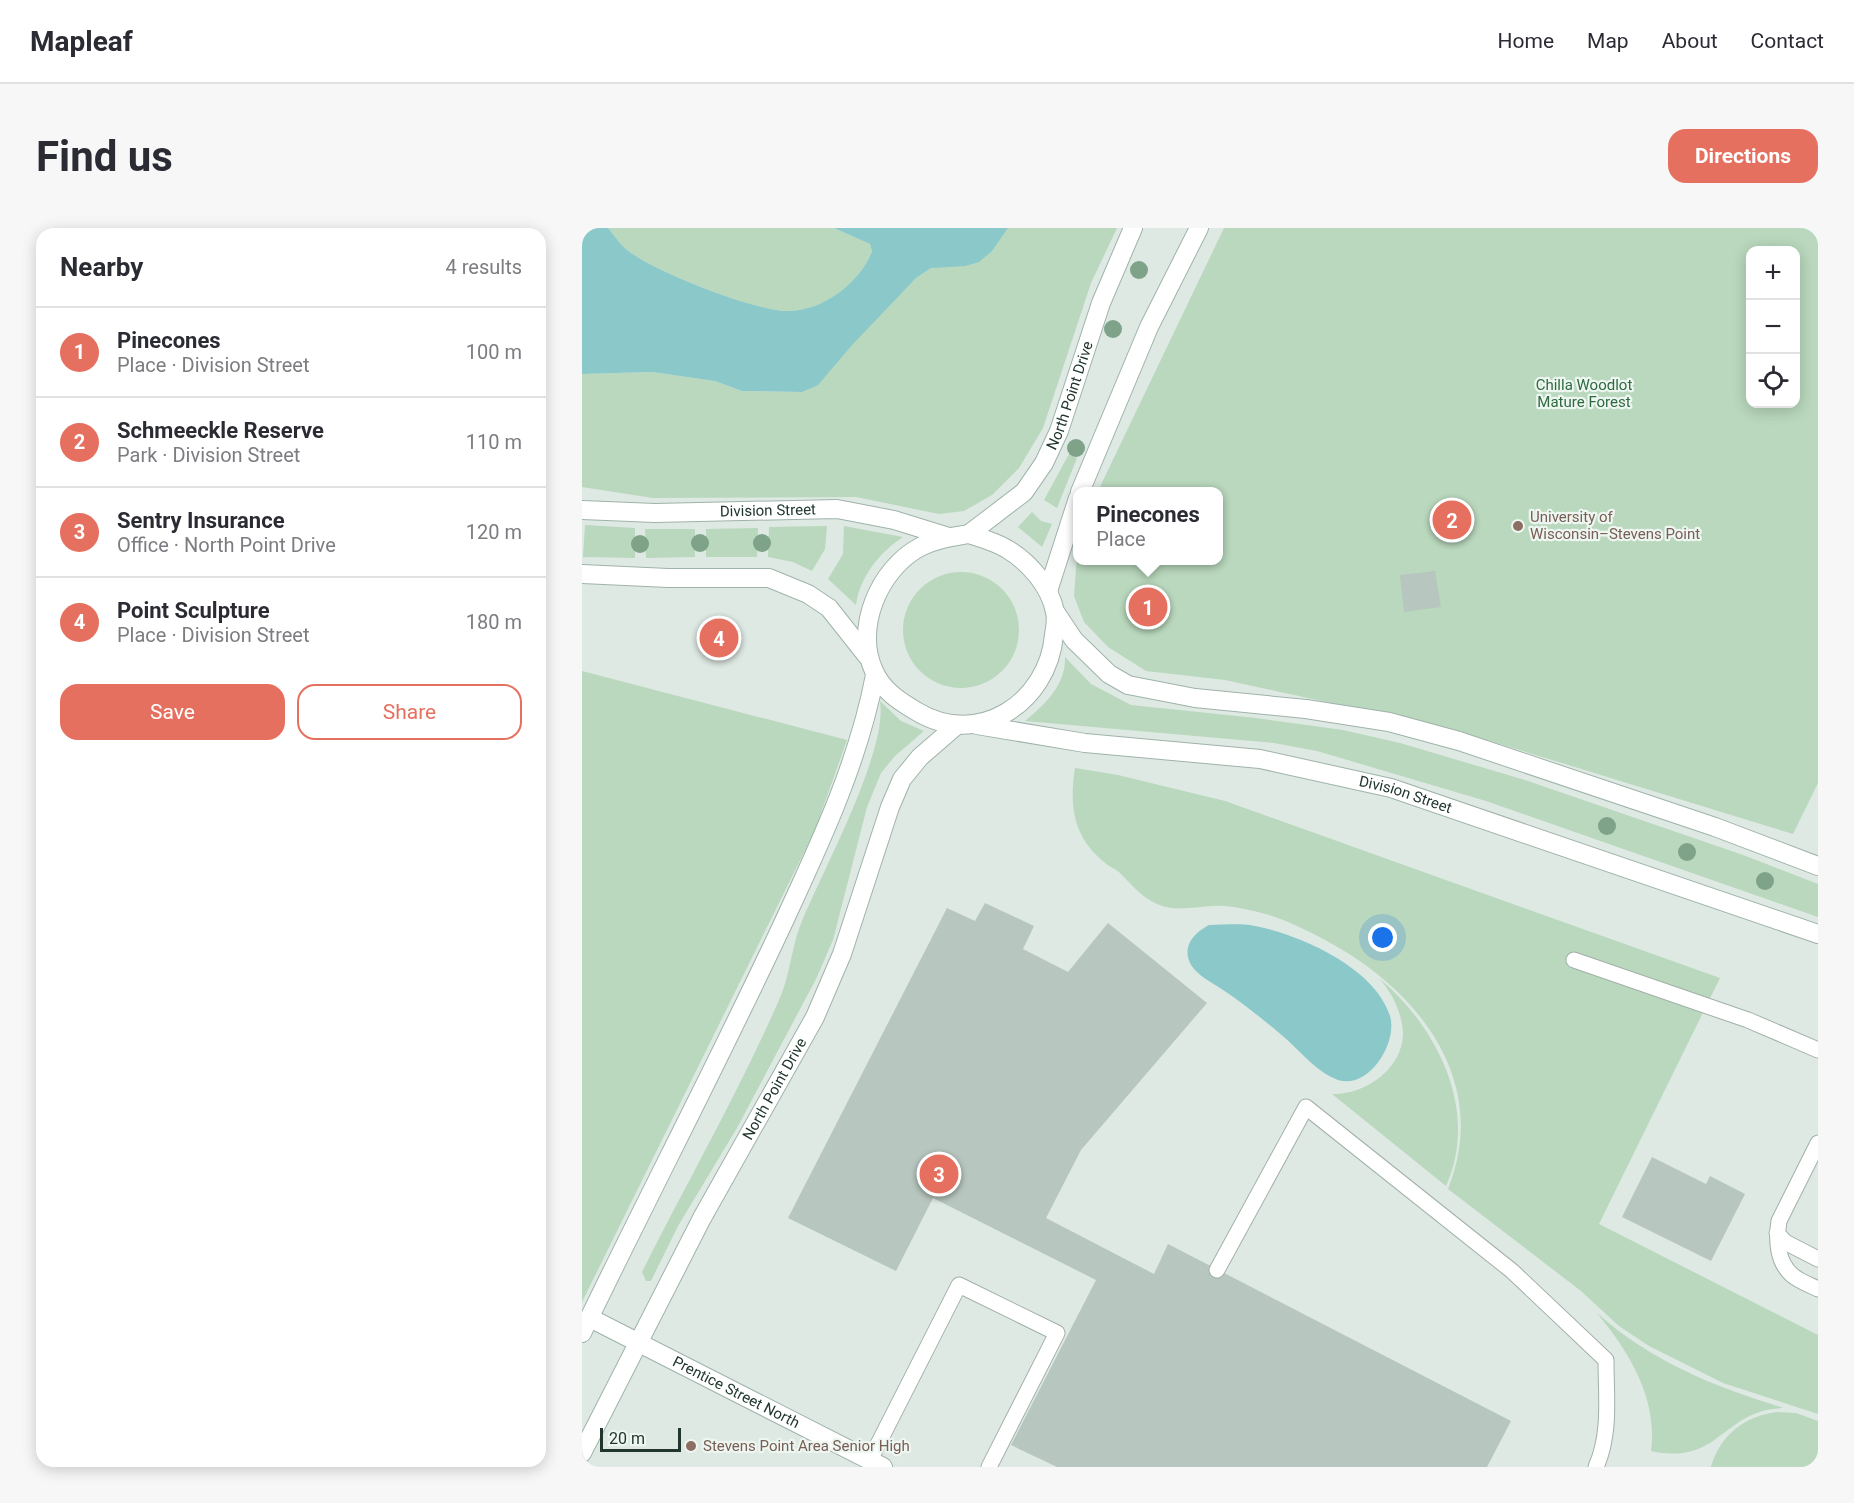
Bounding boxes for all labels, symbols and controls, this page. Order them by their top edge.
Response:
text: Mapleaf [30,25,133,58]
text: Home [1498,29,1554,53]
text: Map [1587,29,1629,53]
text: About [1662,29,1718,53]
text: Contact [1751,29,1824,53]
button: Directions [1668,129,1818,183]
text: Find us [36,132,173,181]
map controls [1746,246,1800,408]
button: + [1746,246,1800,300]
text: Nearby [60,252,143,282]
text: 4 results [446,255,522,279]
button: − [1746,300,1800,354]
text: Pinecones [117,328,221,353]
street label: North Point Drive [1042,339,1097,453]
text: 1 [74,340,85,364]
text: 100 m [466,340,522,364]
text: Place · Division Street [117,353,309,377]
button: locate [1746,354,1800,408]
park label: Chilla Woodlot Mature Forest [1536,376,1632,411]
text: Schmeeckle Reserve [117,418,324,443]
text: 2 [74,430,85,454]
text: 110 m [466,430,522,454]
text: Park · Division Street [117,443,300,467]
popup [1073,487,1223,565]
pin: 2 [1432,498,1472,542]
street label: Division Street [720,500,816,521]
text: Pinecones [1096,502,1200,527]
text: Sentry Insurance [117,508,285,533]
place label: University of Wisconsin–Stevens Point [1530,508,1700,543]
marker: University of Wisconsin–Stevens Point [1511,519,1525,533]
text: 3 [74,520,85,544]
text: 120 m [466,520,522,544]
text: Place [1096,527,1146,551]
text: Office · North Point Drive [117,533,336,557]
pin: 1 [1128,584,1168,629]
text: Point Sculpture [117,598,270,623]
text: 4 [74,610,85,634]
text: 180 m [466,610,522,634]
pin: 4 [700,616,738,660]
text: Place · Division Street [117,623,309,647]
button: Save [60,684,285,740]
button: Share [297,684,522,740]
street label: Division Street [1357,772,1454,817]
your location [1368,923,1397,952]
street label: North Point Drive [739,1035,810,1143]
pin: 3 [920,1152,958,1196]
street label: Prentice Street North [670,1353,803,1432]
scale bar [600,1425,681,1452]
text: 20 m [609,1429,645,1448]
place label: Stevens Point Area Senior High [703,1437,910,1455]
marker: Stevens Point Area Senior High [684,1439,698,1453]

